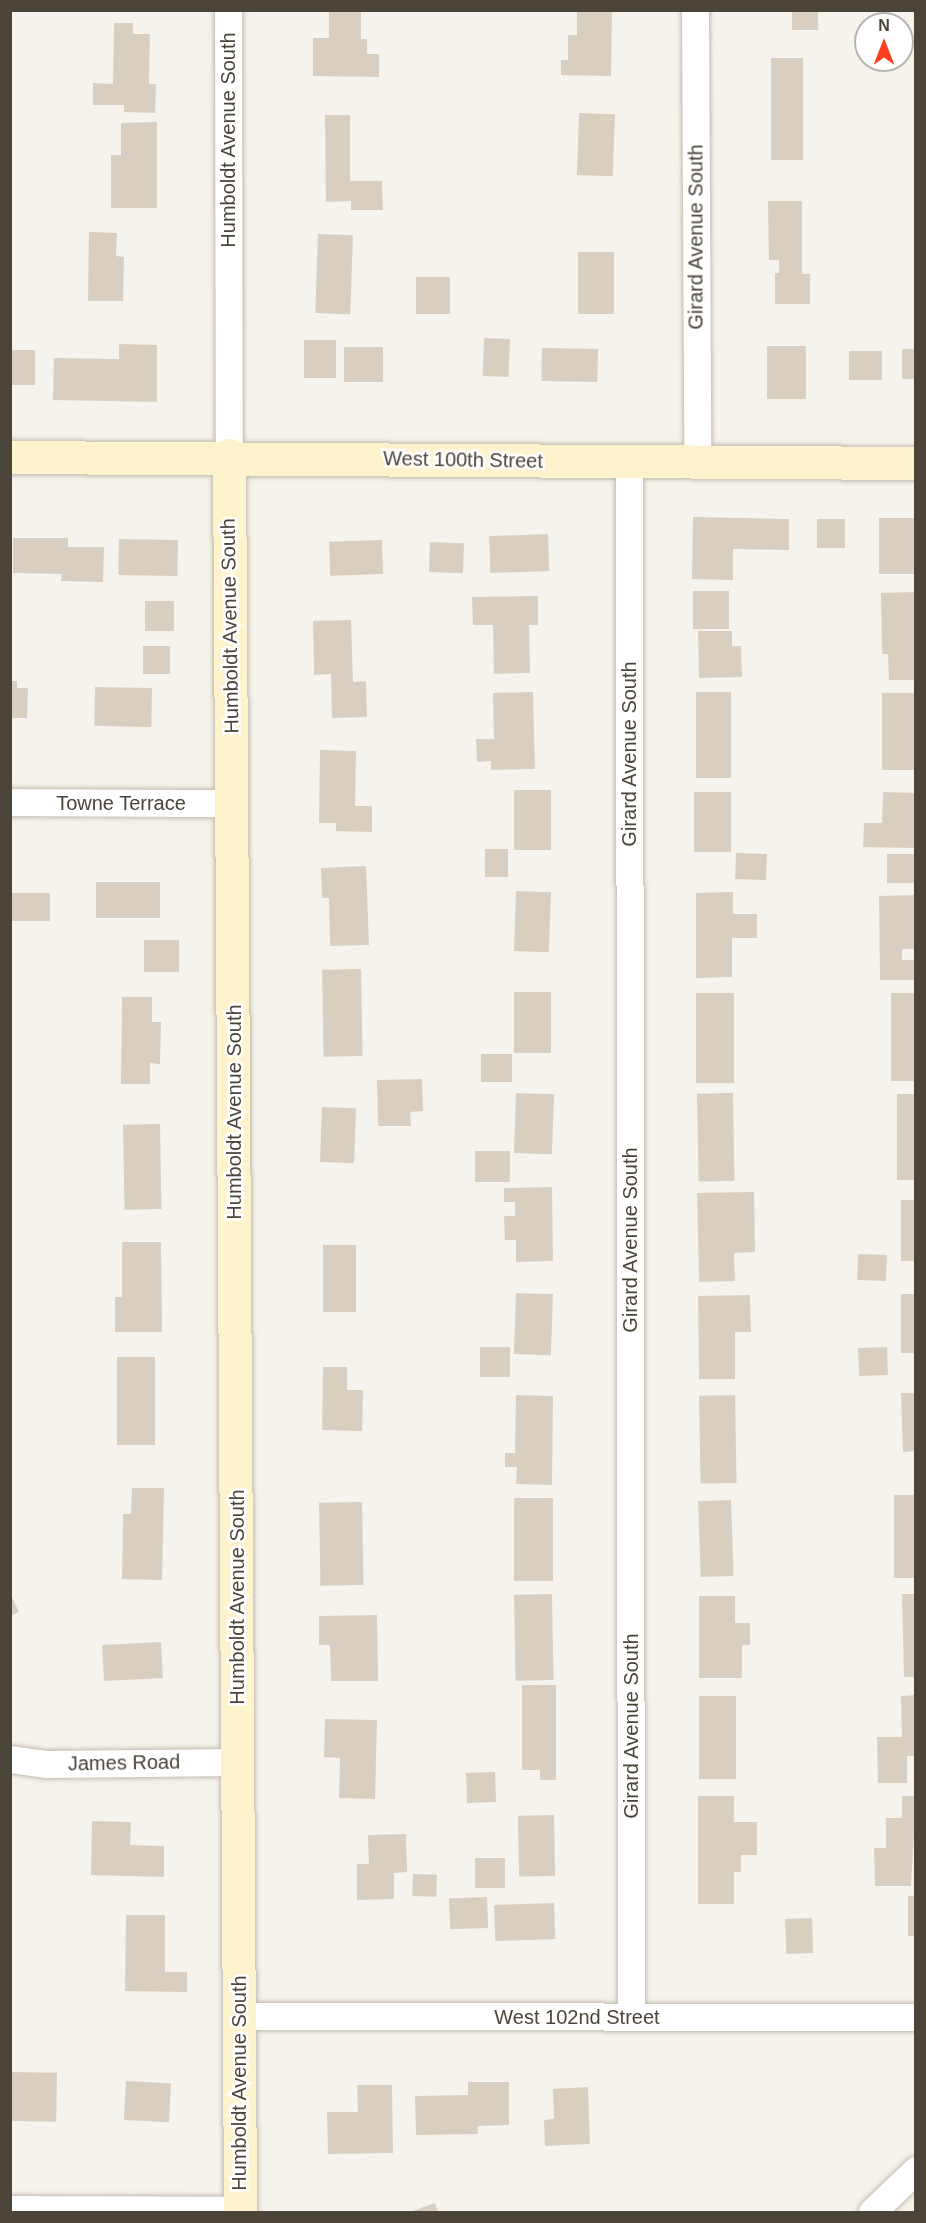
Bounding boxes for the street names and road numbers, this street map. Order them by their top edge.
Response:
street label: Humboldt Avenue South [216,32,240,248]
street label: Girard Avenue South [684,144,708,330]
street label: West 100th Street [383,447,543,473]
street label: Humboldt Avenue South [216,518,244,734]
street label: Girard Avenue South [617,661,641,847]
street label: Towne Terrace [56,791,186,815]
street label: Humboldt Avenue South [222,1004,246,1220]
street label: Girard Avenue South [618,1147,642,1333]
street label: Humboldt Avenue South [225,1489,249,1705]
street label: Girard Avenue South [619,1633,643,1819]
street label: James Road [68,1750,180,1776]
street label: Humboldt Avenue South [227,1975,251,2191]
street label: West 102nd Street [494,2005,660,2029]

